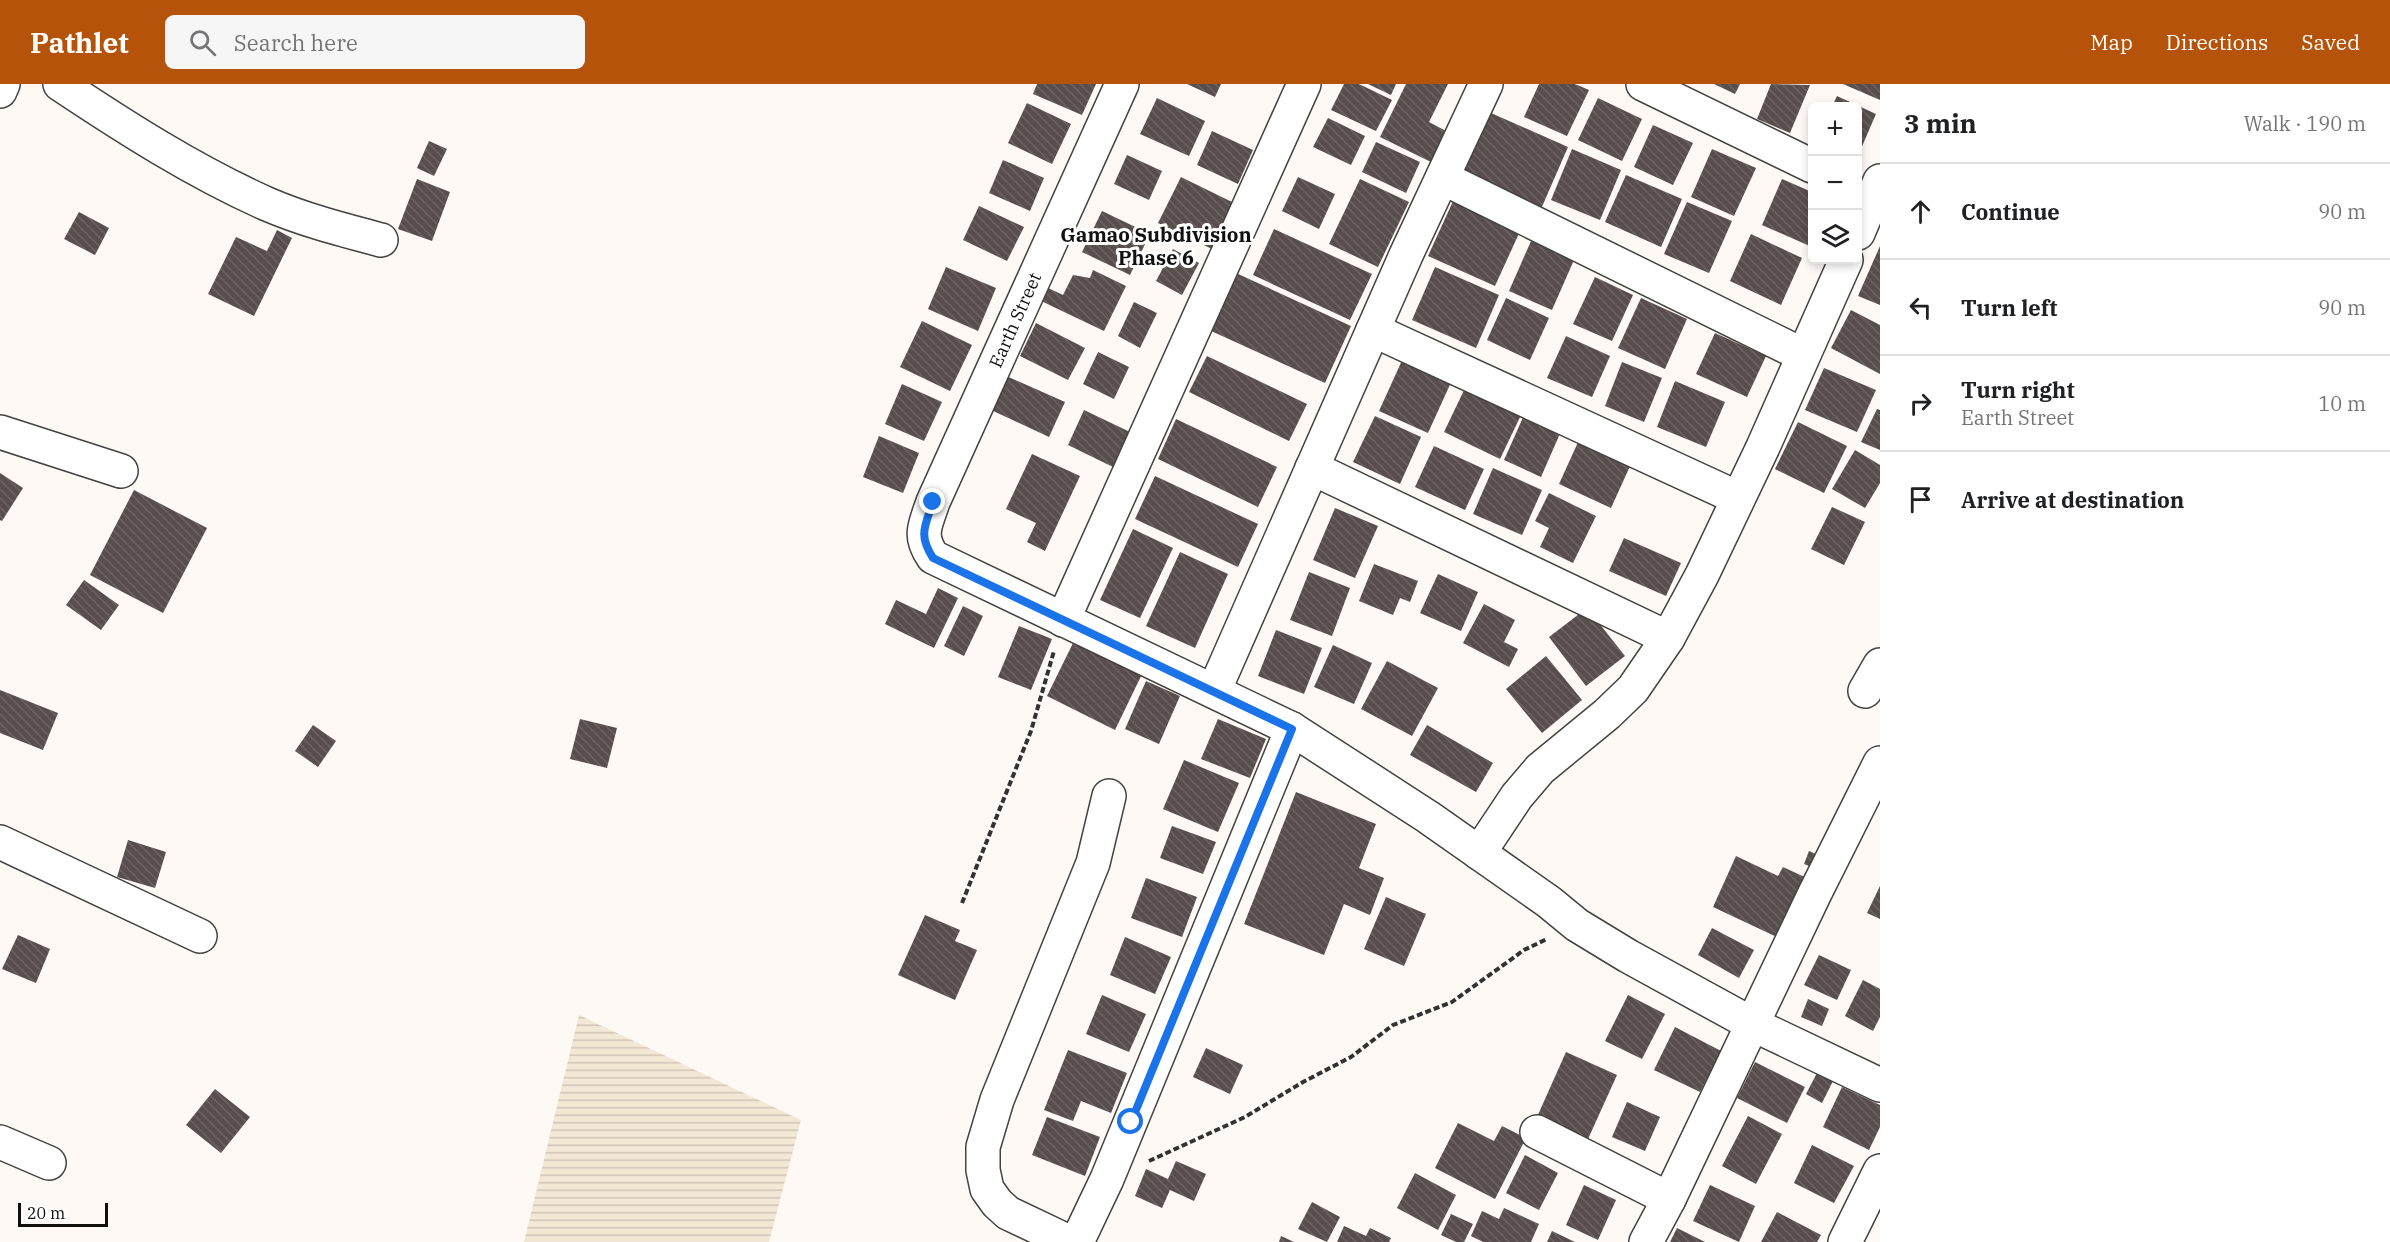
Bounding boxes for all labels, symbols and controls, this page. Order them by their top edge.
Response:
search box [165,15,585,69]
text: Pathlet [30,24,129,61]
icon: search [186,26,219,59]
text: Search here [234,28,358,57]
text: Map [2090,28,2133,56]
text: Directions [2166,28,2268,56]
text: Saved [2301,28,2360,56]
map controls [1808,102,1862,264]
button: + [1808,102,1862,156]
text: 3 min [1904,106,1977,140]
text: Walk · 190 m [2244,110,2366,137]
button: − [1808,156,1862,210]
icon: ahead [1904,195,1937,228]
text: Continue [1961,197,2060,226]
text: 90 m [2318,198,2366,225]
button: layers [1808,210,1862,264]
district label: Gamao Subdivision Phase 6 [1060,221,1252,271]
street label: Earth Street [984,269,1046,371]
icon: left [1904,291,1937,324]
text: Turn left [1961,293,2057,322]
text: 90 m [2318,294,2366,321]
text: Turn right [1961,375,2075,404]
icon: right [1904,387,1937,420]
text: 10 m [2318,390,2366,417]
text: Earth Street [1961,404,2074,431]
icon: arrive [1904,483,1937,516]
text: Arrive at destination [1961,485,2184,514]
route end [919,488,945,514]
route start [1117,1108,1143,1134]
scale bar [18,1200,108,1228]
text: 20 m [27,1203,65,1223]

